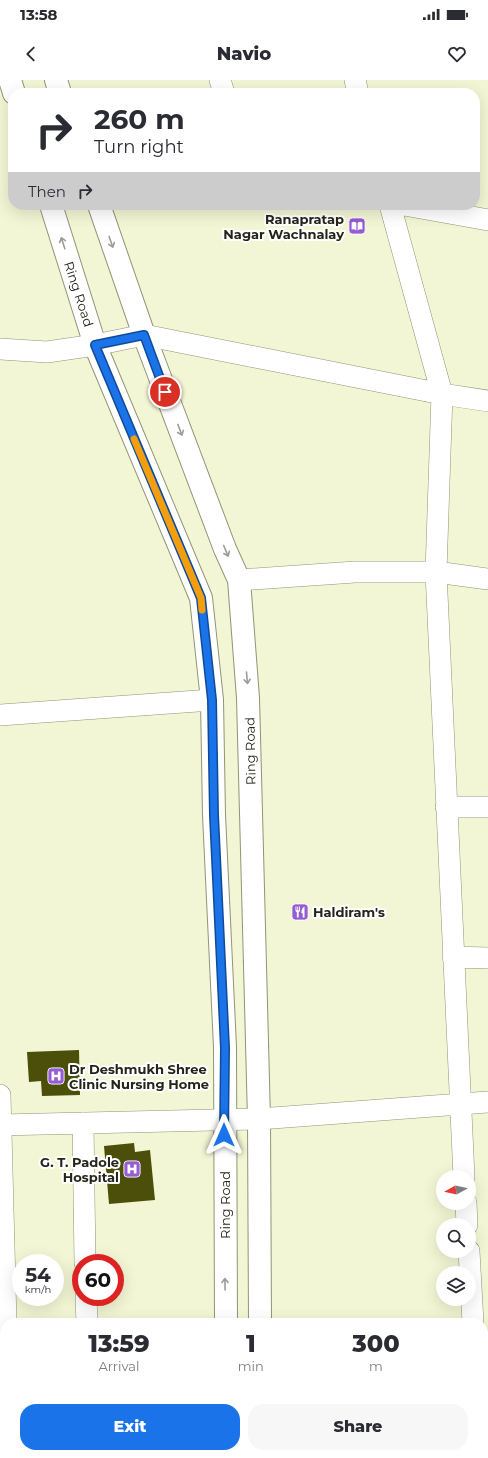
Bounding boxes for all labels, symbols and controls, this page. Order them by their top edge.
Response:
text: 13:58 [20,5,58,24]
icon: back [20,43,42,65]
text: Navio [217,43,271,65]
icon: heart [446,43,468,65]
text: 260 m [94,102,185,136]
icon: right [28,104,80,156]
text: Turn right [94,136,184,158]
icon: right [74,180,96,202]
text: Then [28,182,66,201]
place label: Ranapratap Nagar Wachnalay [223,211,344,242]
library icon: Ranapratap Nagar Wachnalay [347,216,367,236]
one-way arrow [108,235,116,247]
one-way arrow [59,237,66,250]
street label: Ring Road [61,259,97,329]
pin [148,375,182,409]
icon: arrive [154,381,176,403]
one-way arrow [176,423,184,435]
one-way arrow [223,545,230,557]
one-way arrow [243,671,250,684]
street label: Ring Road [241,717,259,785]
restaurant icon: Haldiram's [290,902,310,922]
place label: Haldiram's [313,904,385,920]
place label: Dr Deshmukh Shree Clinic Nursing Home [69,1061,209,1092]
hospital icon: Dr Deshmukh Shree Clinic Nursing Home [46,1066,66,1086]
position arrow [203,1114,245,1156]
place label: G. T. Padole Hospital [40,1154,119,1185]
hospital icon: G. T. Padole Hospital [122,1159,142,1179]
north arrow [436,1170,476,1210]
map controls [436,1170,476,1306]
street label: Ring Road [217,1171,233,1239]
button: search [436,1218,476,1258]
speed limit sign: 60 [72,1254,124,1306]
text: 54 [25,1263,51,1287]
button: layers [436,1266,476,1306]
one-way arrow [222,1278,229,1291]
text: km/h [25,1283,51,1296]
text: 13:59 [88,1329,149,1358]
text: 1 [246,1329,256,1358]
text: 300 [352,1329,400,1358]
text: Arrival [98,1358,139,1374]
text: min [238,1358,264,1374]
text: m [369,1358,383,1374]
button: Exit [20,1404,240,1450]
button: Share [248,1404,468,1450]

